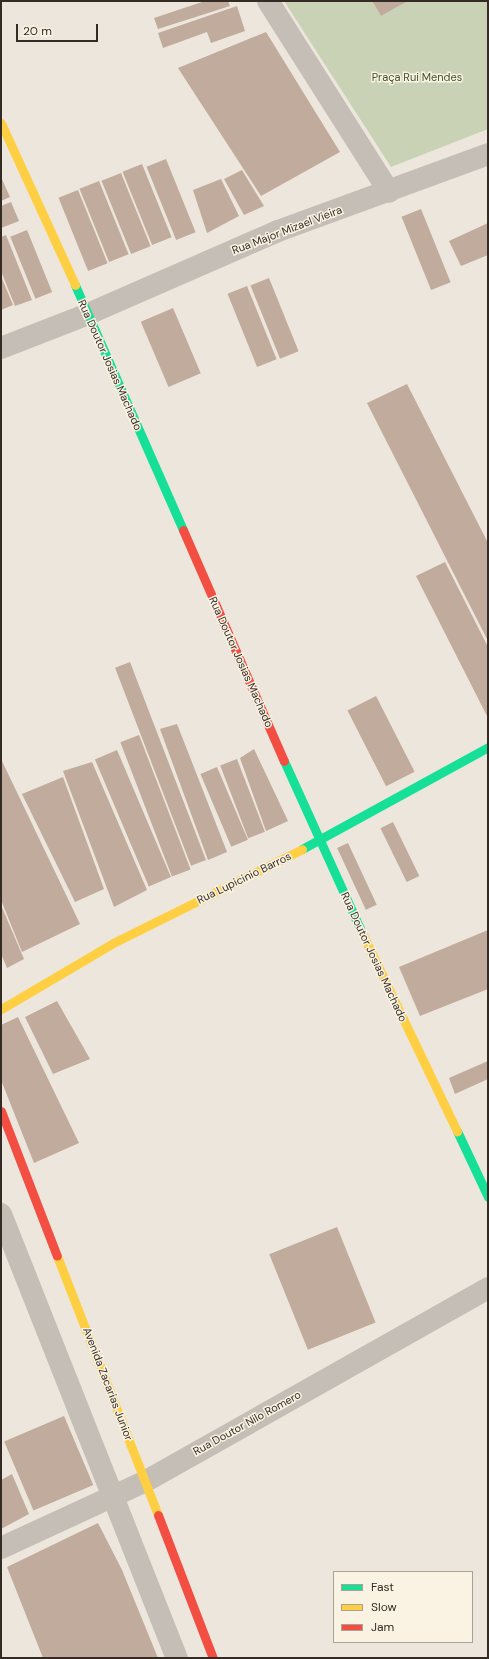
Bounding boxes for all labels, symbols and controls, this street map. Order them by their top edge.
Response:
scale bar [18,16,100,42]
text: 20 m [23,23,52,39]
park label: Praça Rui Mendes [372,70,462,84]
street label: Rua Major Mizael Vieira [230,203,344,257]
street label: Rua Doutor Josias Machado [75,298,145,432]
street label: Rua Doutor Josias Machado [206,595,276,729]
street label: Rua Lupicinio Barros [195,849,293,907]
street label: Rua Doutor Josias Machado [338,890,410,1024]
street label: Avenida Zacarias Junior [80,1326,136,1442]
street label: Rua Doutor Nilo Romero [191,1388,303,1458]
legend [333,1571,473,1643]
text: Fast [371,1579,394,1595]
text: Slow [371,1599,397,1615]
text: Jam [371,1619,394,1635]

